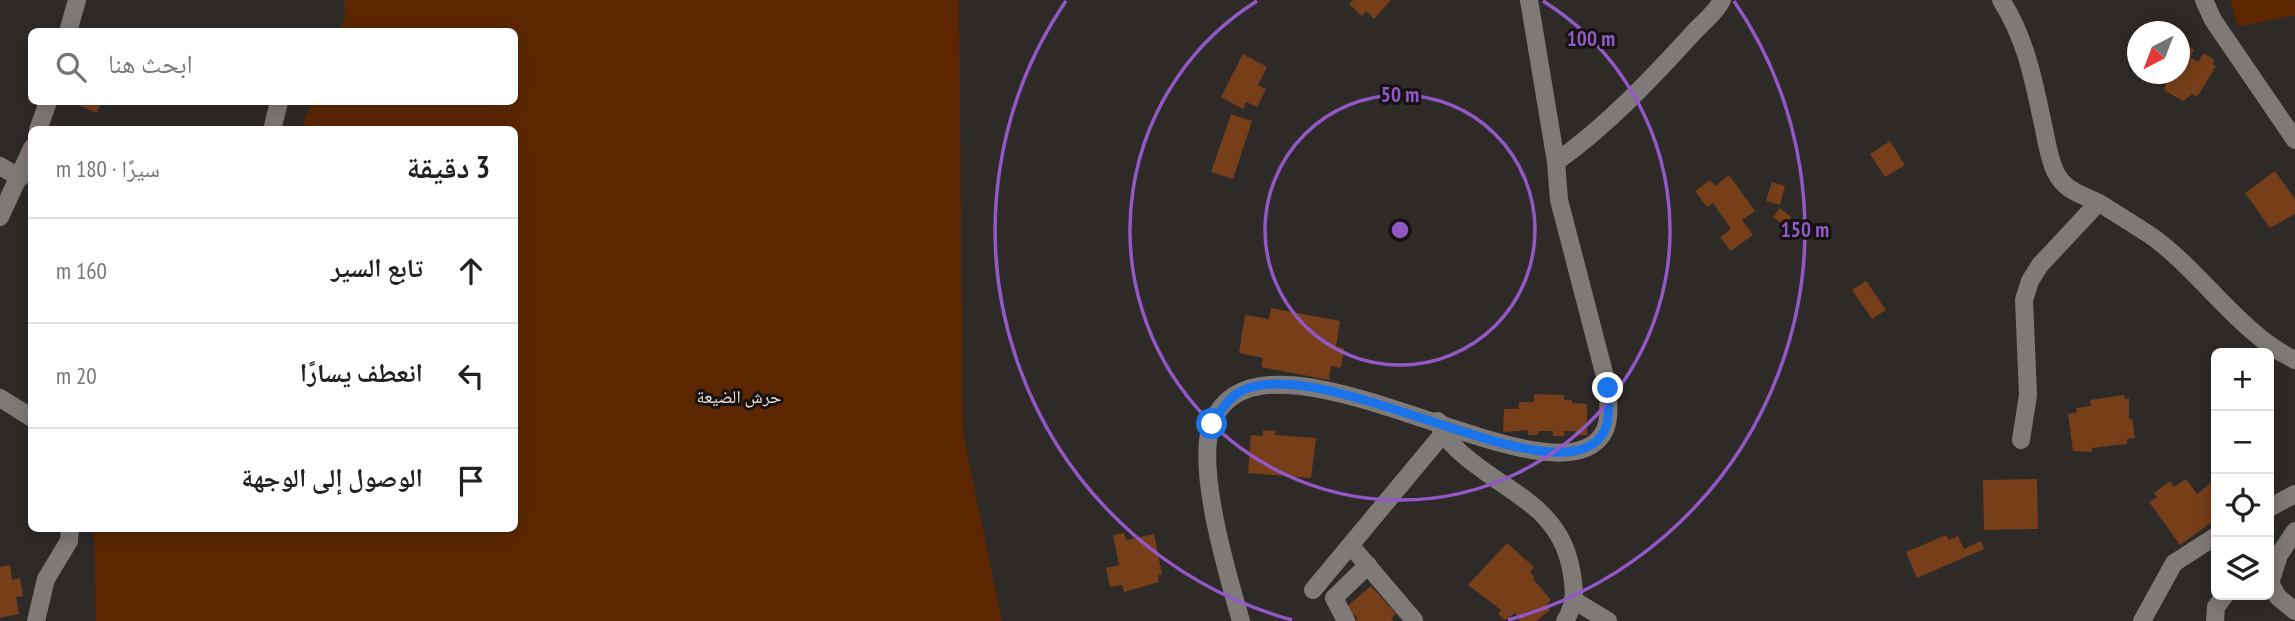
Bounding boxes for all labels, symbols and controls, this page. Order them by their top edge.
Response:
north arrow [2127,21,2190,84]
text: 100 m [1567,25,1615,52]
search box [28,28,518,105]
text: ابحث هنا [108,47,193,80]
icon: search [52,48,90,86]
text: 50 m [1381,81,1419,108]
text: 3 دقيقة [407,147,490,186]
text: سيرًا · 180 m [56,154,160,183]
text: 150 m [1781,216,1829,243]
centre of rings [1388,218,1412,242]
text: تابع السير [331,251,423,284]
icon: ahead [452,252,490,290]
text: 160 m [56,256,107,285]
map controls [2211,348,2274,600]
button: + [2211,348,2274,411]
text: انعطف يسارًا [300,356,423,389]
icon: left [452,357,490,395]
text: 20 m [56,361,97,390]
route end [1592,372,1623,403]
park label: حرش الضيعة [697,385,781,408]
route start [1196,408,1227,439]
button: − [2211,411,2274,474]
text: الوصول إلى الوجهة [241,461,423,494]
icon: arrive [452,462,490,500]
button: locate [2211,474,2274,537]
button: layers [2211,537,2274,600]

